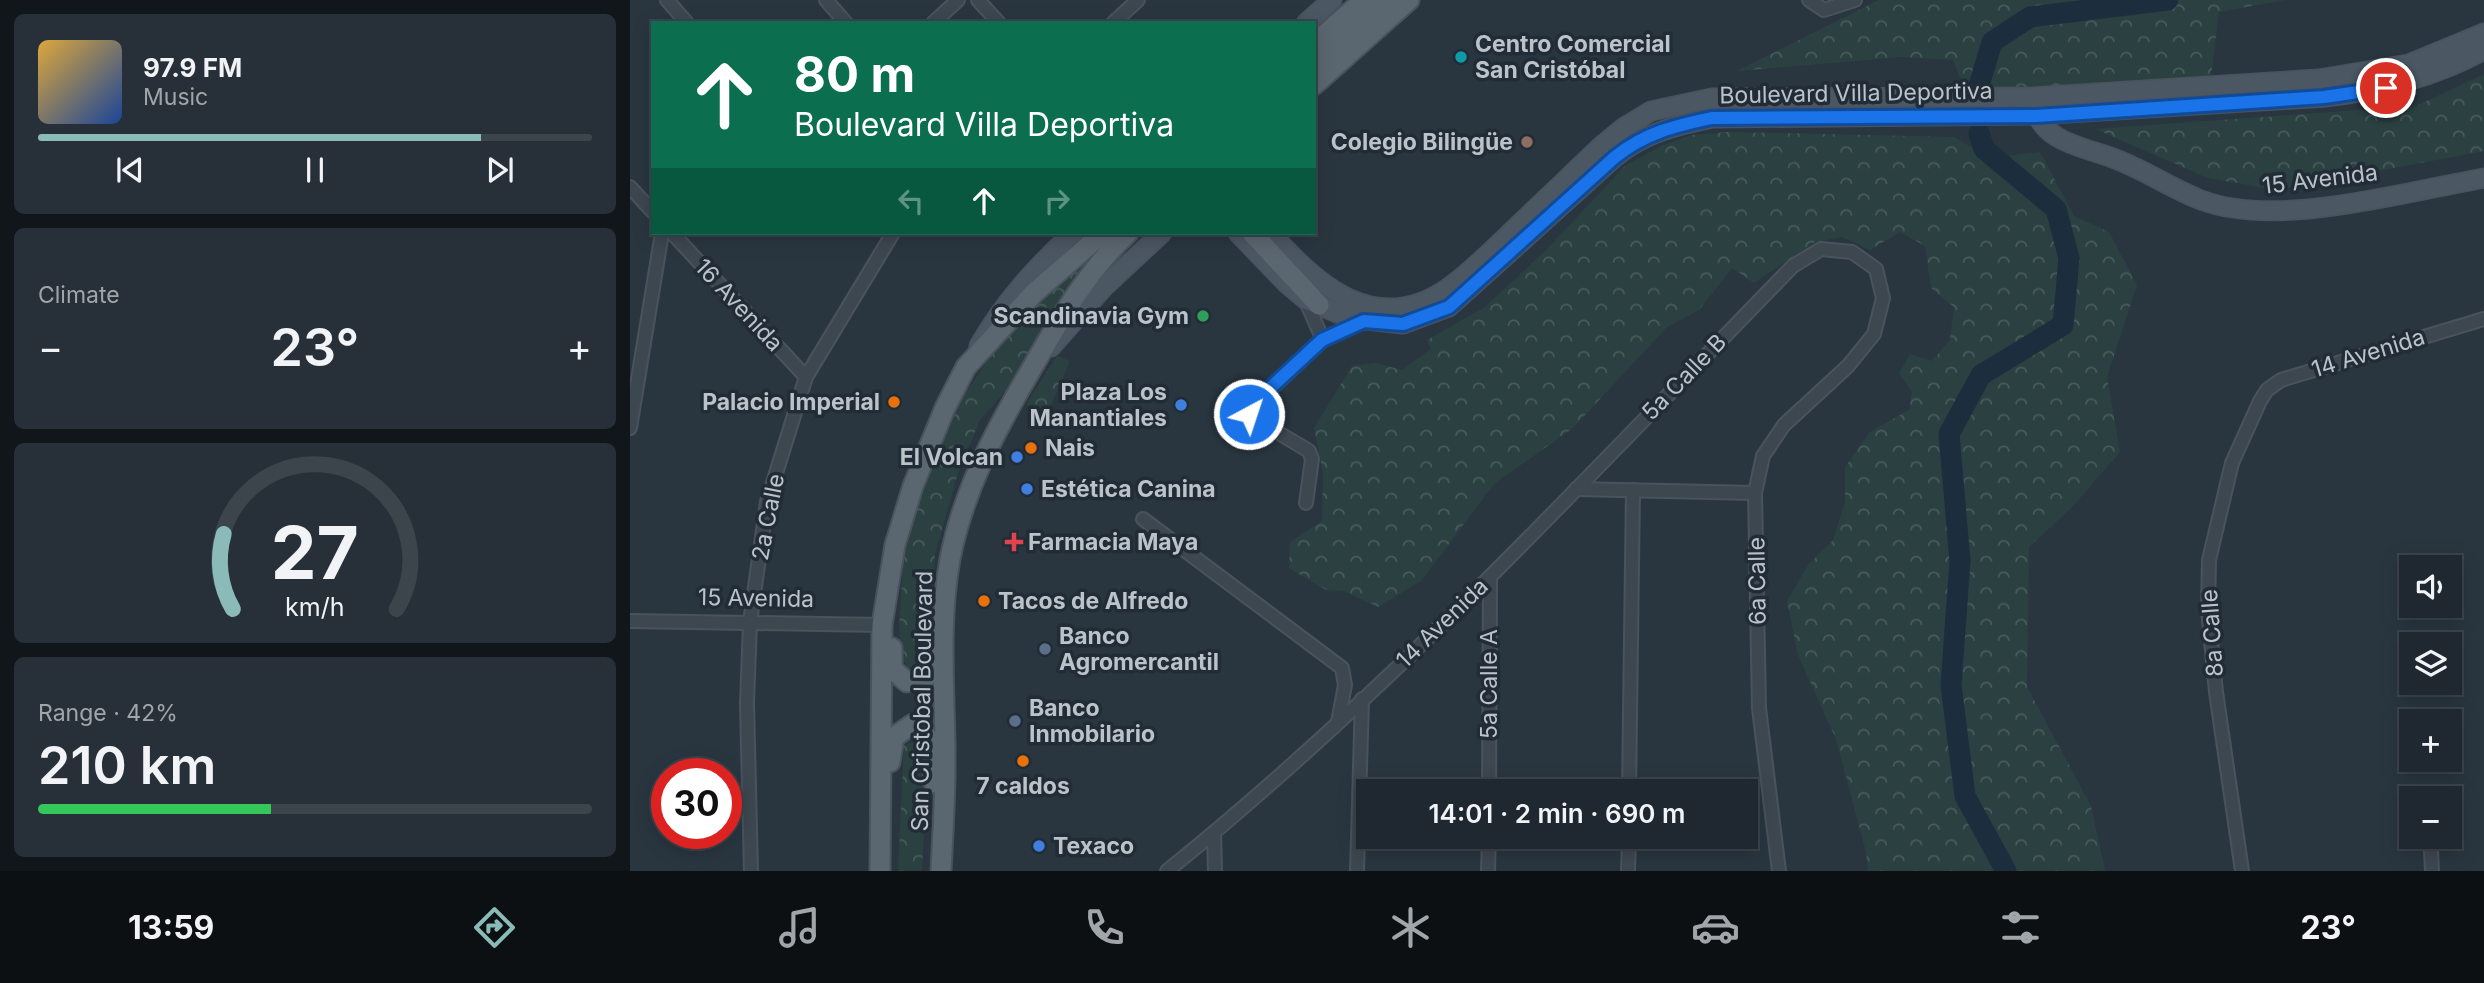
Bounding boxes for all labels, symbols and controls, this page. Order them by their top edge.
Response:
place label: Centro Comercial San Cristóbal [1475,30,1671,84]
text: 80 m [794,45,915,104]
icon: ahead [679,49,770,140]
marker: Centro Comercial San Cristóbal [1453,49,1469,65]
text: 97.9 FM [143,52,242,83]
pin [2356,58,2416,118]
icon: arrive [2367,69,2405,107]
street label: Boulevard Villa Deportiva [1719,77,1993,109]
text: Music [143,83,208,111]
text: Boulevard Villa Deportiva [794,105,1174,144]
place label: Colegio Bilingüe [1331,128,1513,156]
marker: Colegio Bilingüe [1519,134,1535,150]
icon: previous [111,151,149,189]
icon: pause [296,151,334,189]
icon: next [481,151,519,189]
street label: 15 Avenida [2261,158,2379,200]
icon: left [892,182,930,220]
icon: ahead [965,182,1003,220]
icon: right [1038,182,1076,220]
street label: 16 Avenida [689,253,789,357]
text: Climate [38,281,120,309]
place label: Scandinavia Gym [994,302,1189,330]
marker: Scandinavia Gym [1195,308,1211,324]
text: 23° [271,316,359,379]
street label: 14 Avenida [2308,323,2428,383]
text: − [38,324,63,370]
text: + [567,324,592,370]
street label: 5a Calle B [1636,328,1732,426]
position arrow [1212,377,1286,451]
place label: Plaza Los Manantiales [1029,378,1167,432]
place label: Palacio Imperial [702,388,880,416]
marker: Palacio Imperial [886,394,902,410]
marker: Plaza Los Manantiales [1173,397,1189,413]
place label: Nais [1045,434,1095,462]
marker: Nais [1023,440,1039,456]
place label: El Volcan [900,443,1003,471]
marker: El Volcan [1009,449,1025,465]
street label: 2a Calle [746,471,790,563]
place label: Estética Canina [1041,475,1216,503]
marker: Estética Canina [1019,481,1035,497]
text: 27 [271,508,359,597]
place label: Farmacia Maya [1028,528,1198,556]
marker: Farmacia Maya [1006,534,1022,550]
street label: 6a Calle [1742,537,1772,625]
map controls [2399,555,2462,849]
button: sound [2399,555,2462,618]
street label: San Cristobal Boulevard [906,570,938,832]
street label: 14 Avenida [1390,572,1494,674]
street label: 15 Avenida [698,583,814,613]
place label: Tacos de Alfredo [998,587,1188,615]
street label: 8a Calle [2195,588,2229,678]
text: km/h [285,591,345,621]
marker: Tacos de Alfredo [976,593,992,609]
place label: Banco Agromercantil [1059,622,1219,676]
street label: 5a Calle A [1475,629,1503,739]
button: layers [2399,632,2462,695]
marker: Banco Agromercantil [1037,641,1053,657]
place label: Banco Inmobilario [1029,694,1155,748]
text: Range · 42% [38,699,178,727]
button: + [2399,709,2462,772]
marker: Banco Inmobilario [1007,713,1023,729]
text: 210 km [38,734,216,797]
marker: 7 caldos [1015,753,1031,769]
speed limit sign: 30 [651,758,742,849]
place label: 7 caldos [976,772,1070,800]
button: − [2399,786,2462,849]
text: 14:01 · 2 min · 690 m [1429,798,1685,829]
place label: Texaco [1053,832,1134,860]
marker: Texaco [1031,838,1047,854]
icon: directions [470,903,519,952]
icon: music [775,903,824,952]
icon: phone [1080,903,1129,952]
icon: climate [1386,903,1435,952]
icon: car [1691,903,1740,952]
icon: filters [1996,903,2045,952]
text: 13:59 [128,908,214,947]
text: 23° [2301,908,2356,947]

